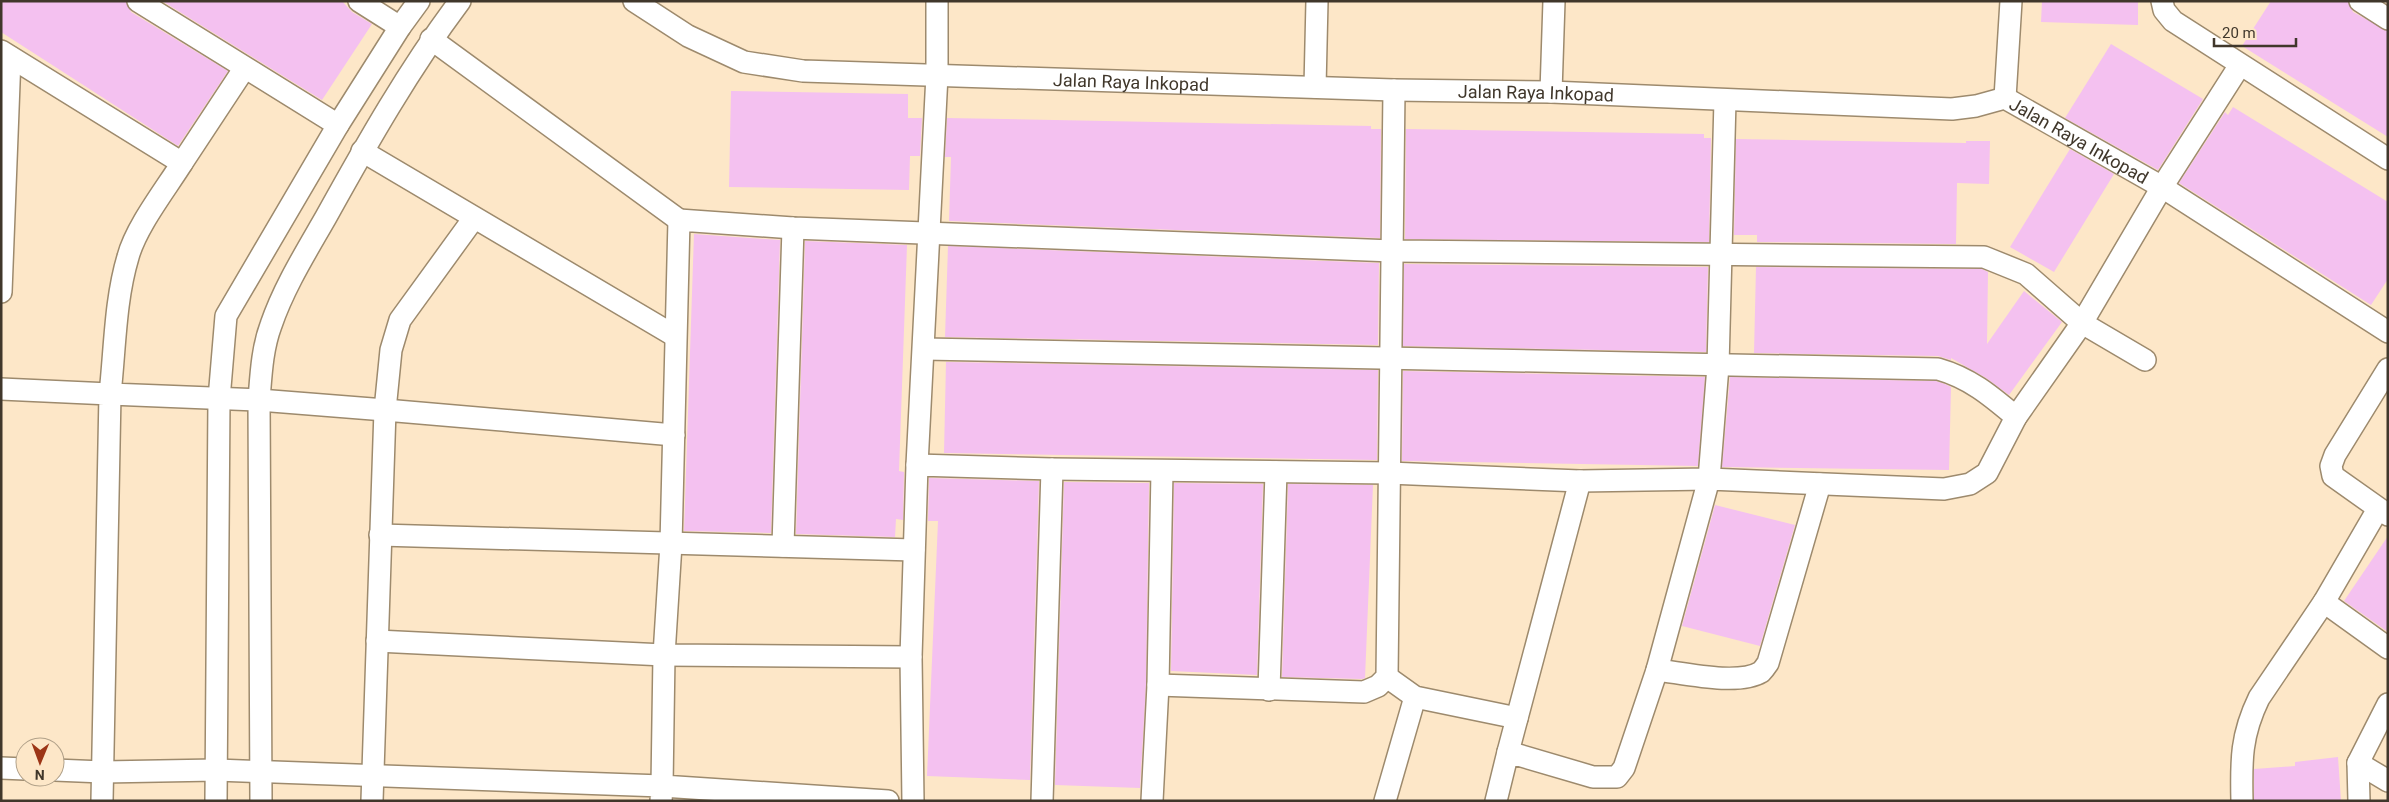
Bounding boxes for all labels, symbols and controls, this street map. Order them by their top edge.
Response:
scale bar [2214,15,2296,47]
text: 20 m [2222,24,2256,42]
street label: Jalan Raya Inkopad [1053,69,1209,95]
street label: Jalan Raya Inkopad [1458,80,1614,105]
street label: Jalan Raya Inkopad [2006,92,2152,188]
north arrow [15,737,65,787]
text: N [35,767,45,783]

